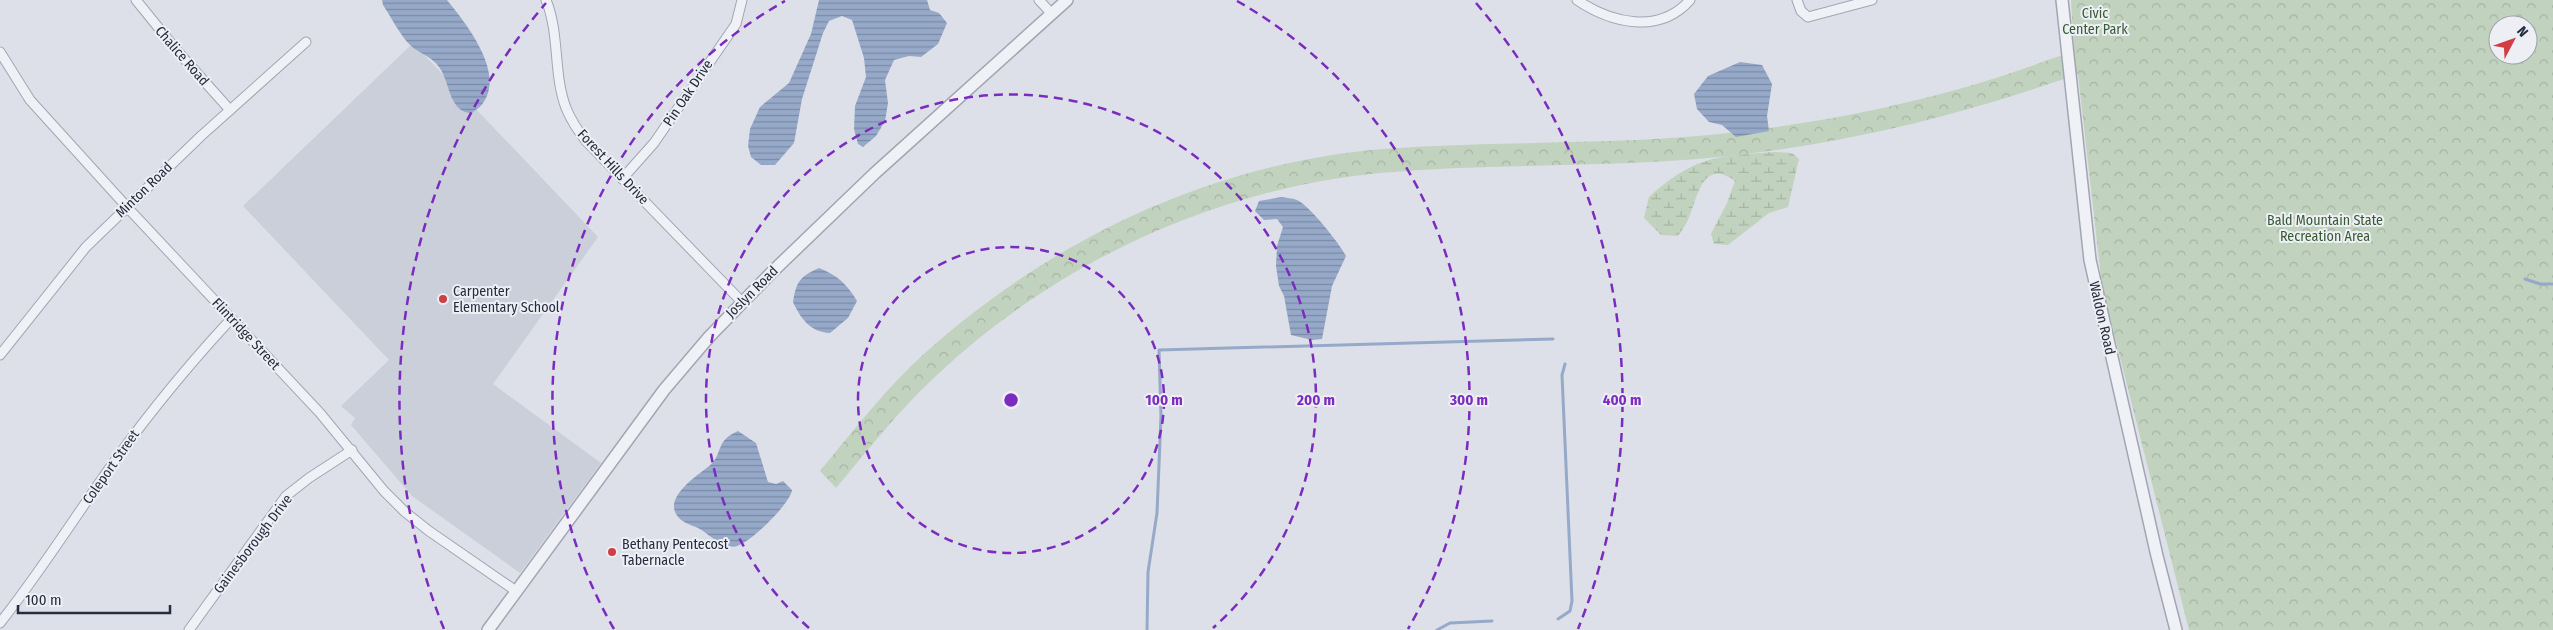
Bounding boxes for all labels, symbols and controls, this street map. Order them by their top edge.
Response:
park label: Civic Center Park [2062,5,2128,38]
north arrow [2488,15,2538,65]
street label: Chalice Road [152,23,212,89]
text: N [2513,23,2532,41]
street label: Pin Oak Drive [660,56,716,129]
street label: Forest Hills Drive [574,126,652,208]
street label: Minton Road [112,159,176,221]
park label: Bald Mountain State Recreation Area [2267,212,2383,245]
street label: Joslyn Road [722,262,782,322]
street label: Waldon Road [2085,280,2119,356]
place label: Carpenter Elementary School [453,283,560,316]
marker: Carpenter Elementary School [437,293,449,305]
street label: Flintridge Street [208,295,284,374]
centre of rings [1002,391,1020,409]
text: 100 m [1145,391,1183,409]
text: 200 m [1296,391,1335,409]
text: 300 m [1449,391,1488,409]
text: 400 m [1603,391,1641,409]
street label: Coleport Street [79,426,143,507]
street label: Gainesborough Drive [210,491,296,597]
place label: Bethany Pentecost Tabernacle [622,536,729,569]
marker: Bethany Pentecost Tabernacle [606,546,618,558]
scale bar [18,582,170,614]
text: 100 m [25,591,62,609]

